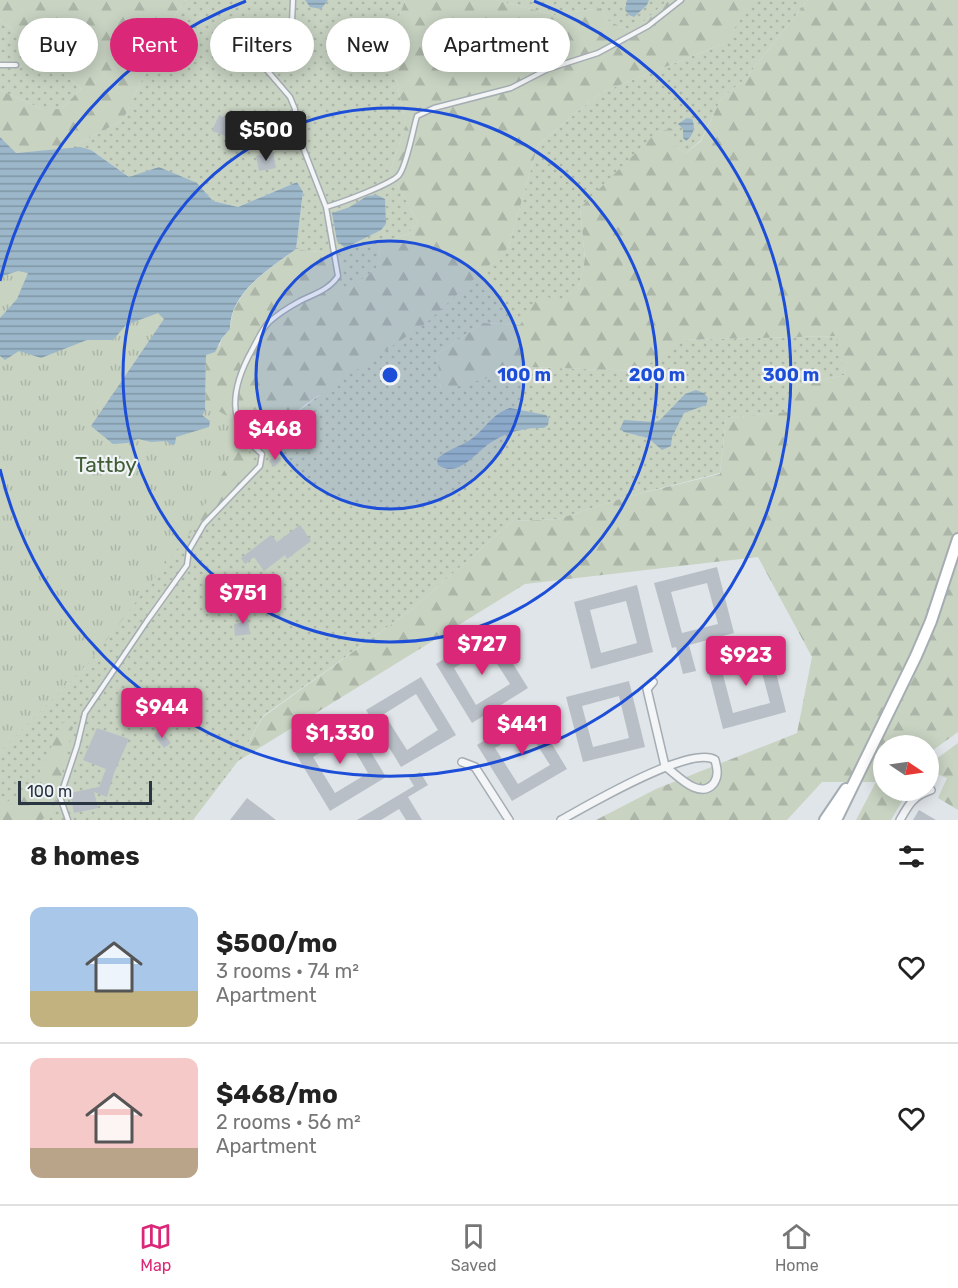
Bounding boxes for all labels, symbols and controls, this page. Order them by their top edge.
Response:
chip: Buy [18,18,98,72]
chip: Rent [110,18,198,72]
chip: Filters [210,18,314,72]
chip: New [326,18,410,72]
chip: Apartment [422,18,570,72]
pin: $500 [230,111,302,162]
text: $500 [239,118,293,142]
text: 100 m [497,364,551,386]
text: 200 m [629,364,685,386]
text: 300 m [763,364,819,386]
centre of rings [380,365,400,385]
pin: $468 [239,410,311,461]
text: $468 [248,417,302,441]
park label: Tattby [75,452,137,477]
pin: $751 [207,574,279,625]
text: $751 [219,581,267,605]
pin: $727 [446,625,518,676]
text: $727 [457,632,507,656]
pin: $923 [710,636,782,687]
text: $923 [720,643,772,667]
pin: $944 [126,688,198,739]
text: $944 [135,695,189,719]
pin: $441 [486,705,558,756]
text: $441 [497,712,547,736]
pin: $1,330 [291,714,389,765]
text: $1,330 [306,721,374,745]
north arrow [873,735,939,801]
map controls [873,735,939,801]
scale bar [18,778,152,806]
text: 100 m [27,782,72,801]
icon: filters [895,840,928,873]
text: 8 homes [30,841,140,872]
text: $500/mo [216,928,337,959]
icon: home [78,931,150,1003]
icon: heart [895,951,928,984]
text: 3 rooms · 74 m² [216,959,359,983]
text: Apartment [216,983,317,1007]
text: $468/mo [216,1079,338,1110]
icon: home [78,1082,150,1154]
icon: heart [895,1102,928,1135]
text: 2 rooms · 56 m² [216,1110,361,1134]
text: Apartment [216,1134,317,1158]
tab: Map [139,1220,172,1275]
tab: Saved [451,1220,496,1275]
tab: Home [775,1220,819,1275]

